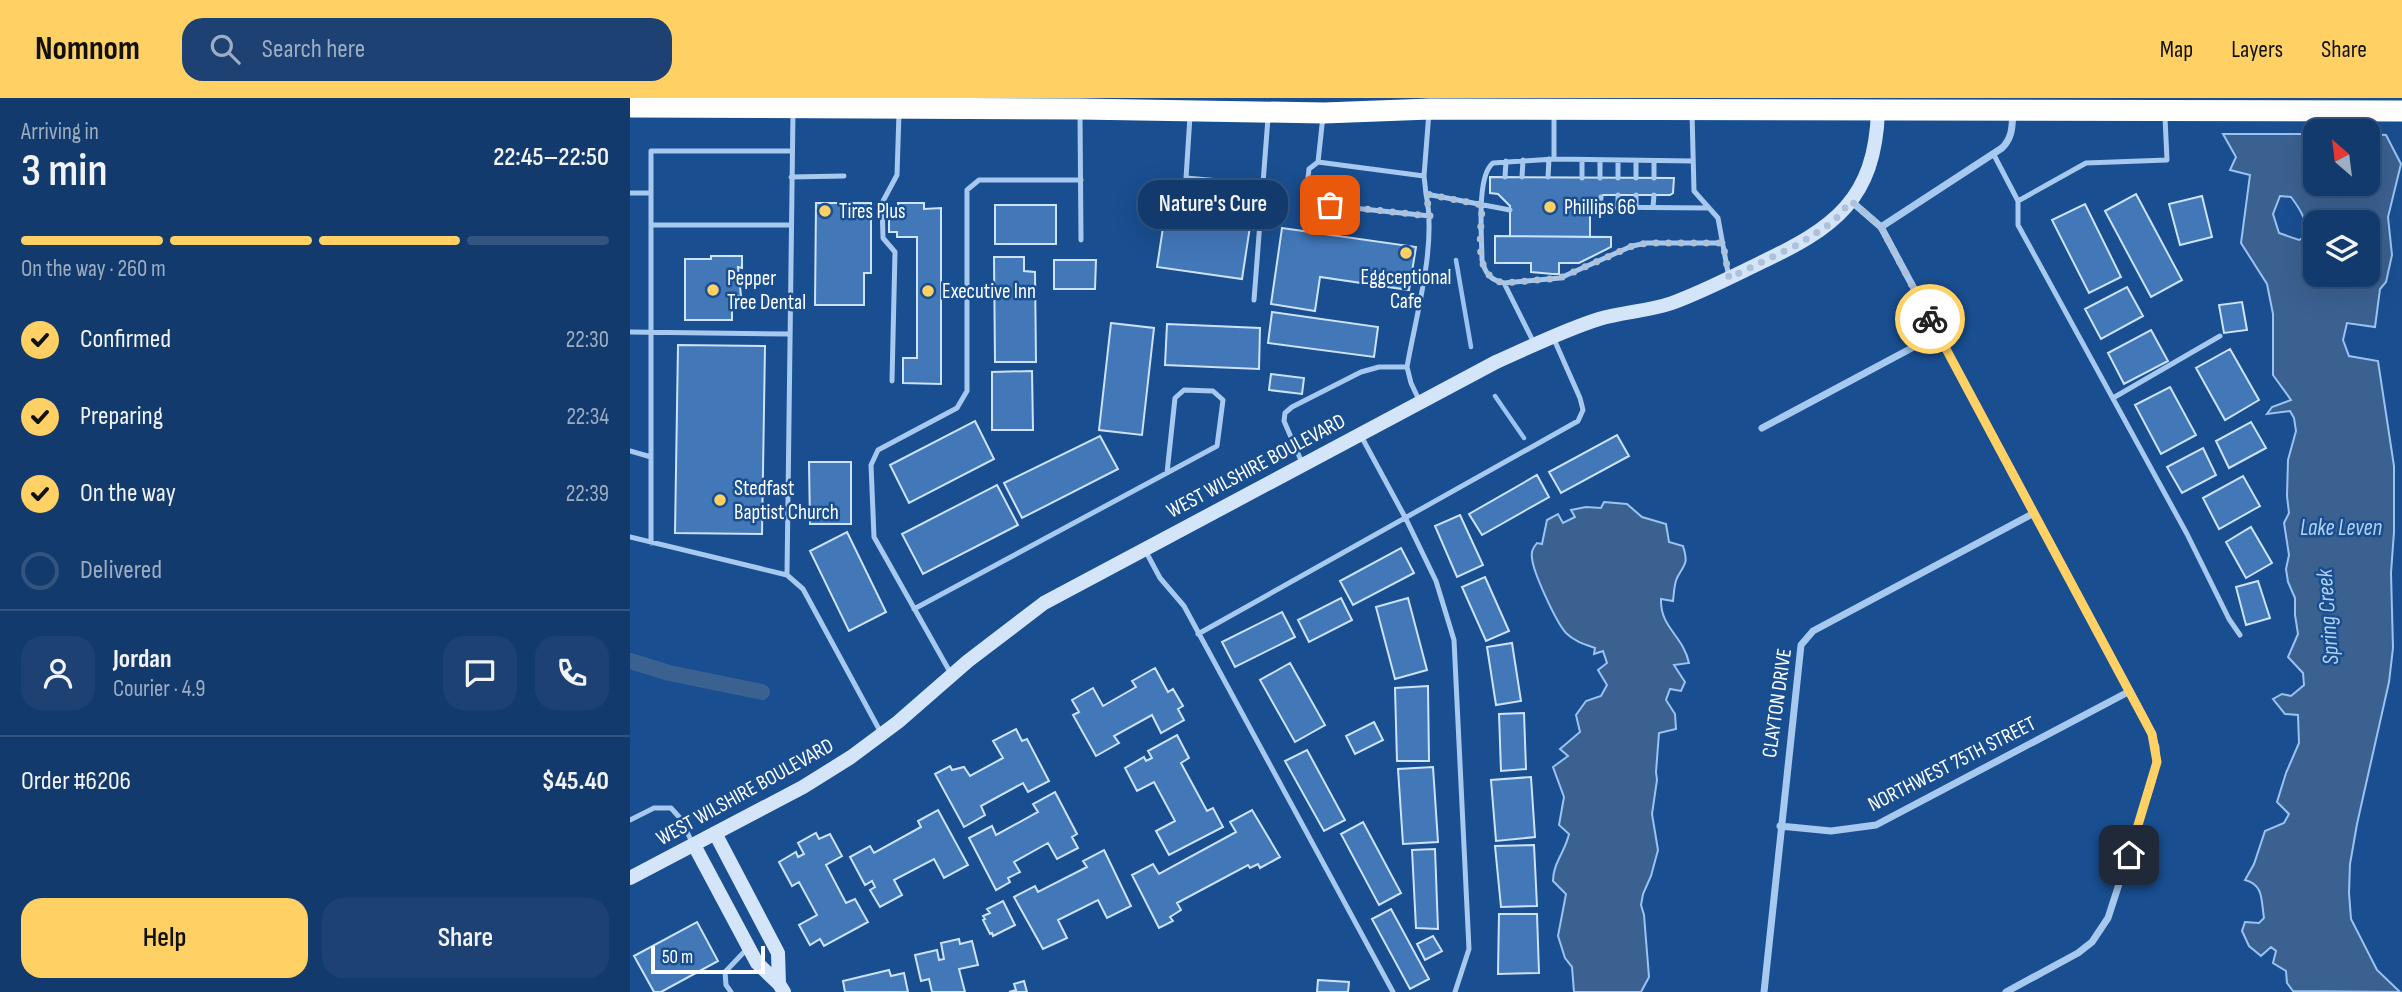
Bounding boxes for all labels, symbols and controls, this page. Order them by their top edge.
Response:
search box [182,18,672,81]
text: Nomnom [35,29,140,69]
icon: search [206,30,244,68]
text: Search here [262,34,365,65]
text: Map [2160,35,2193,64]
text: Layers [2231,35,2283,64]
text: Share [2321,35,2367,64]
text: Arriving in [21,118,99,146]
north arrow [2303,119,2380,196]
map controls [2303,119,2380,287]
text: 22:45–22:50 [493,142,609,173]
text: 3 min [21,144,108,199]
pin [1300,175,1360,235]
callout: Nature's Cure [1138,180,1288,230]
icon: bag [1311,186,1349,224]
text: Nature's Cure [1159,190,1267,218]
place label: Phillips 66 [1564,195,1636,220]
place label: Tires Plus [839,199,906,224]
marker: Phillips 66 [1542,199,1558,215]
marker: Tires Plus [817,203,833,219]
button: layers [2303,210,2380,287]
marker: Eggceptional Cafe [1398,245,1414,261]
text: On the way · 260 m [21,255,166,283]
place label: Eggceptional Cafe [1361,265,1451,314]
place label: Pepper Tree Dental [727,266,806,315]
place label: Executive Inn [942,279,1036,304]
marker: Pepper Tree Dental [705,282,721,298]
marker: Executive Inn [920,283,936,299]
courier [1895,284,1965,354]
icon: bike [1911,300,1949,338]
icon: check [21,321,59,359]
text: Confirmed [80,324,171,355]
text: 22:30 [566,326,609,354]
icon: check [21,398,59,436]
text: Preparing [80,401,163,432]
text: 22:34 [566,403,609,431]
street label: WEST WILSHIRE BOULEVARD [1162,408,1350,524]
icon: check [21,475,59,513]
place label: Stedfast Baptist Church [734,476,839,525]
text: On the way [80,478,176,509]
text: 22:39 [566,480,609,508]
marker: Stedfast Baptist Church [712,492,728,508]
water label: Lake Leven [2300,514,2382,542]
text: Delivered [80,555,162,586]
water label: Spring Creek [2311,567,2345,666]
button: person [21,636,95,710]
button: chat [443,636,517,710]
button: phone [535,636,609,710]
text: Jordan [113,644,171,675]
street label: CLAYTON DRIVE [1757,647,1797,759]
text: Courier · 4.9 [113,675,205,703]
street label: NORTHWEST 75TH STREET [1864,711,2040,817]
street label: WEST WILSHIRE BOULEVARD [652,733,838,851]
text: Order #6206 [21,766,131,797]
text: $45.40 [542,766,609,797]
pin [2099,825,2159,885]
icon: home [2110,836,2148,874]
button: Help [21,898,308,978]
button: Share [322,898,609,978]
scale bar [651,943,765,975]
text: 50 m [662,946,693,969]

